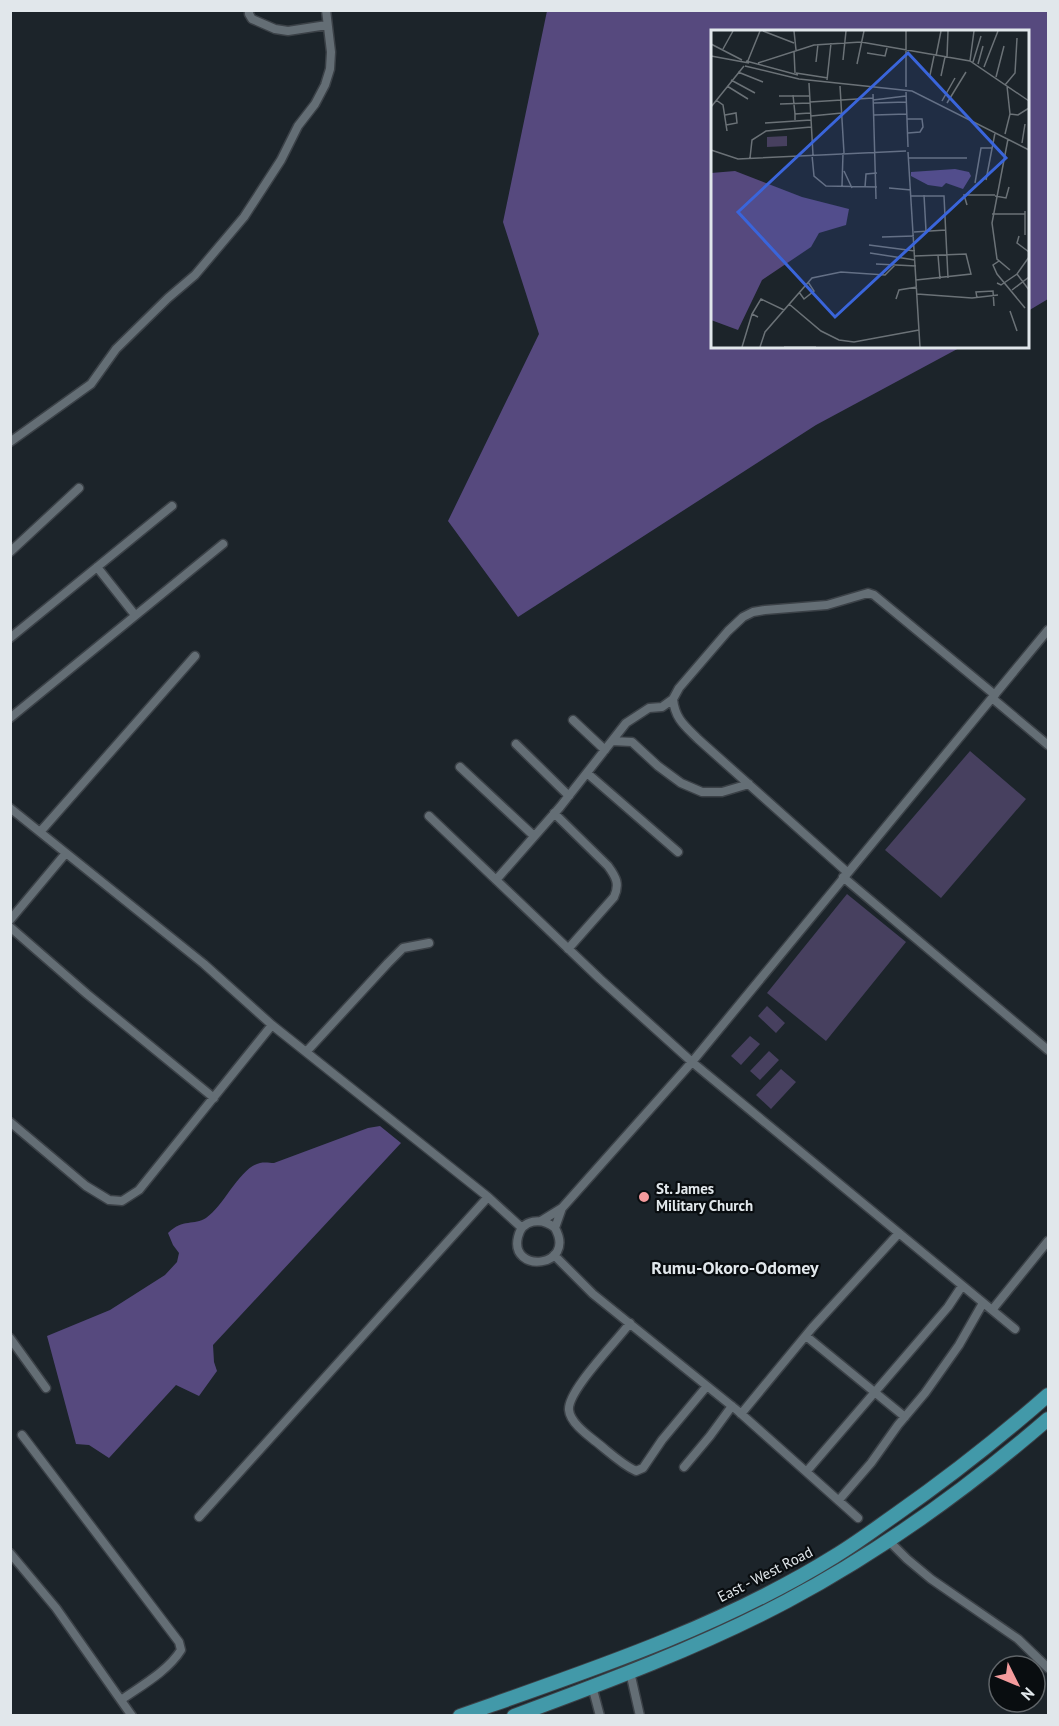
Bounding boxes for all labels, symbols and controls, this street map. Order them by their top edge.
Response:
inset map [711,30,1029,348]
place label: St. James Military Church [656,1179,753,1215]
marker: St. James Military Church [637,1190,651,1204]
district label: Rumu-Okoro-Odomey [651,1256,819,1279]
street label: East - West Road [714,1542,816,1606]
north arrow [987,1654,1047,1714]
text: N [1017,1684,1039,1705]

